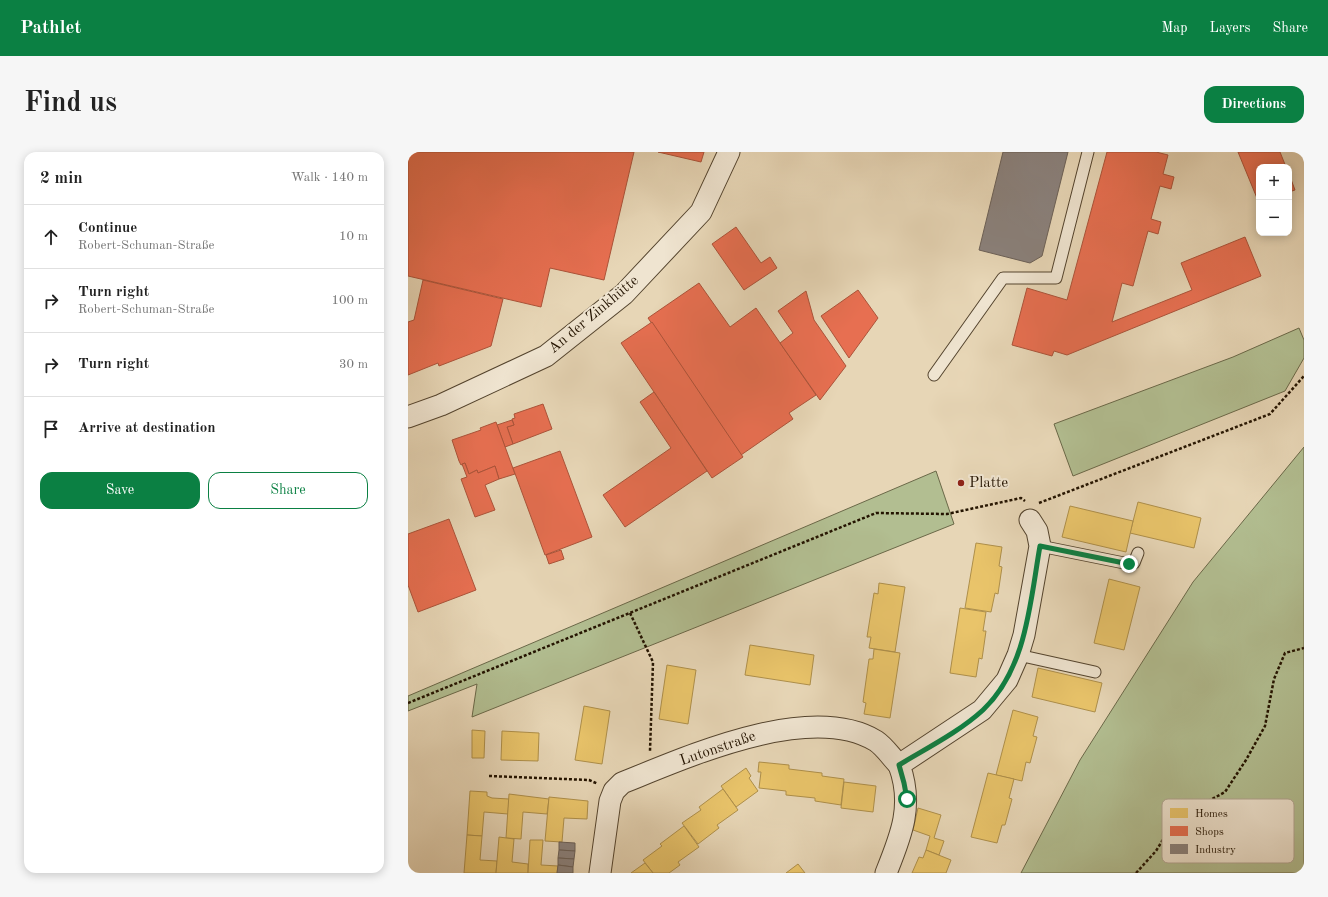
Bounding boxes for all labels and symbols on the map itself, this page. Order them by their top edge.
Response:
street label: An der Zinkhütte [546,273,642,357]
place label: Platte [969,476,1008,491]
marker: Platte [956,478,966,488]
route end [1120,555,1138,573]
street label: Lutonstraße [678,729,758,769]
route start [898,790,916,808]
legend [1162,799,1294,863]
text: Homes [1195,809,1228,820]
text: Shops [1195,827,1224,838]
text: Industry [1195,845,1236,856]

